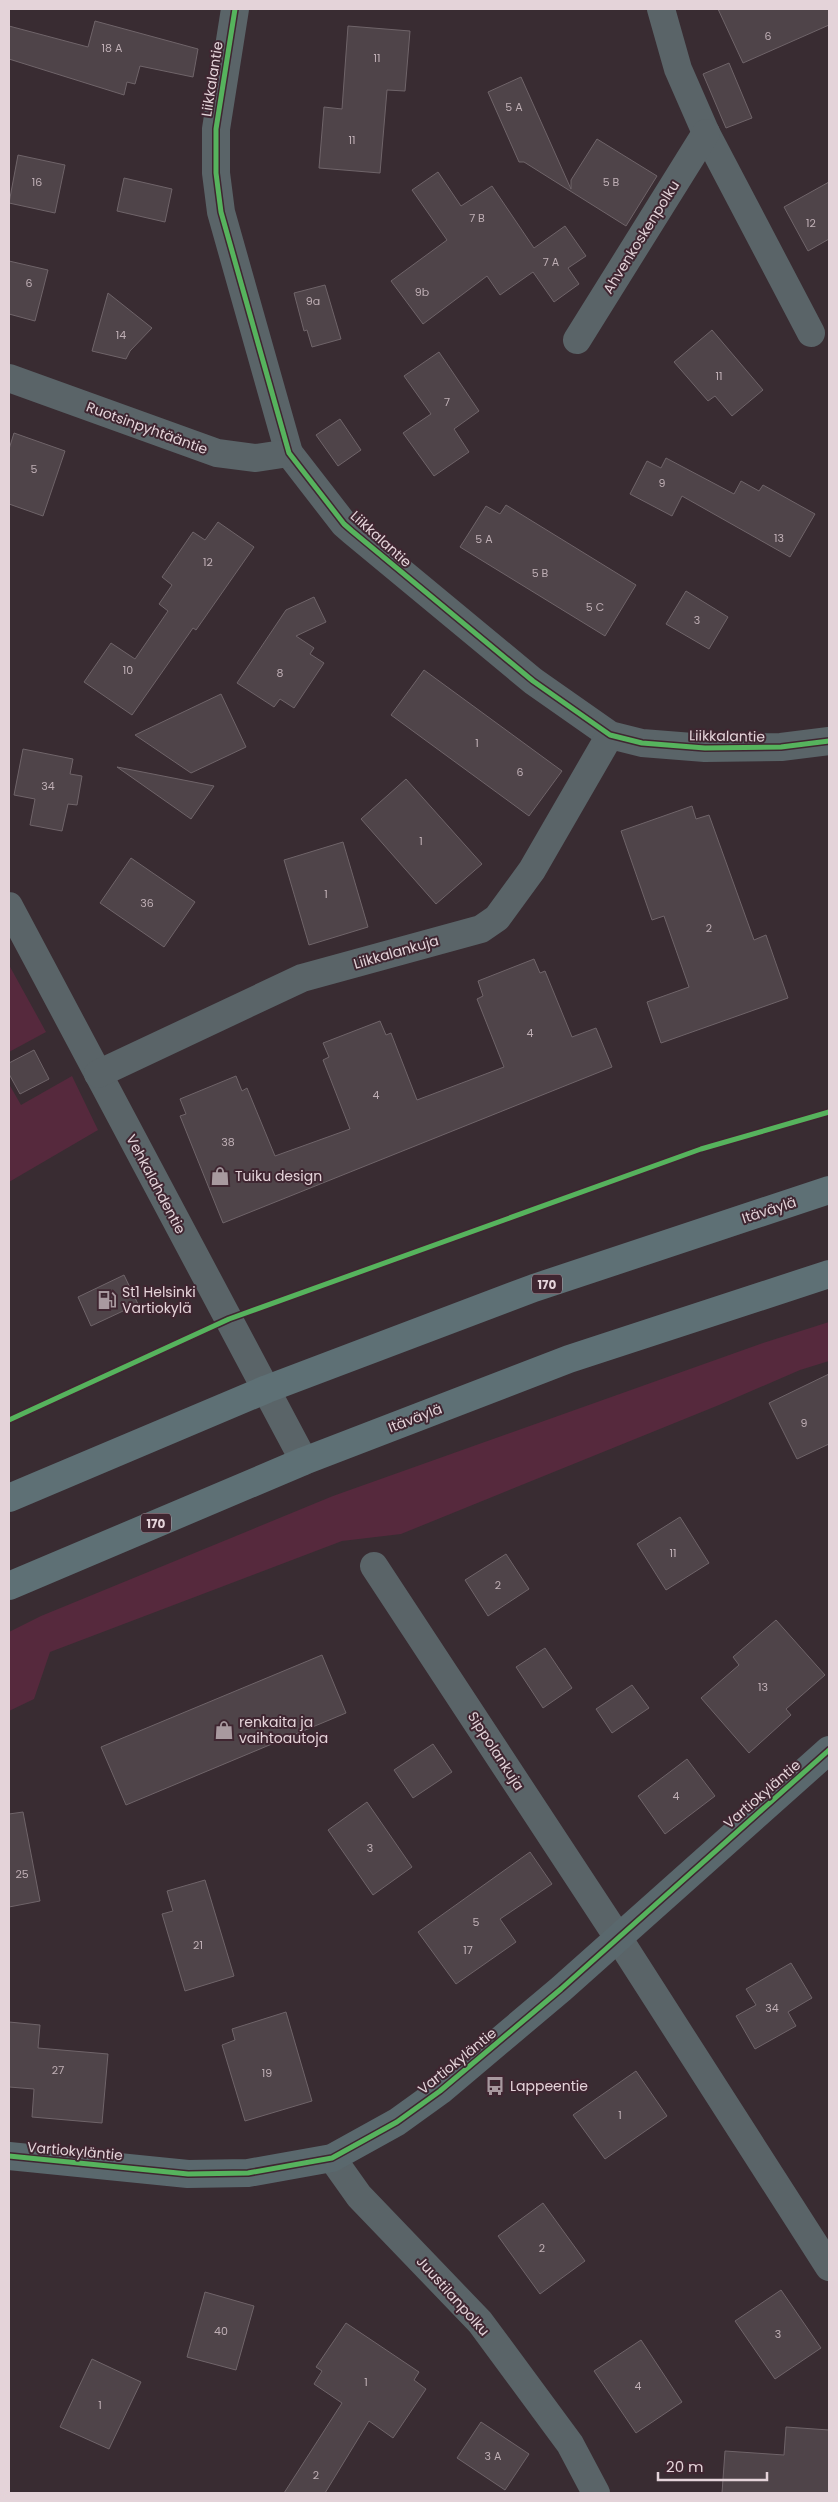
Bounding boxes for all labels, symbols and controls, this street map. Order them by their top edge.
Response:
house number: 6 [765,28,772,44]
house number: 18 A [102,40,123,56]
street label: Liikkalantie [196,40,228,118]
house number: 11 [373,50,381,66]
house number: 5 A [505,99,523,115]
house number: 11 [348,132,356,148]
house number: 16 [32,174,42,190]
house number: 5 B [603,174,620,190]
street label: Ahvenkoskenpolku [598,176,684,298]
house number: 7 B [469,210,485,226]
house number: 12 [806,215,816,231]
house number: 7 A [543,254,560,270]
house number: 6 [26,275,33,291]
house number: 9b [415,284,429,300]
house number: 9a [306,293,320,309]
house number: 14 [116,327,126,343]
house number: 11 [715,368,723,384]
house number: 7 [444,394,450,410]
street label: Ruotsinpyhtääntie [84,397,211,459]
house number: 5 [31,461,38,477]
house number: 9 [659,475,666,491]
street label: Liikkalantie [346,506,416,572]
house number: 13 [774,530,784,546]
house number: 5 A [475,531,493,547]
house number: 12 [203,554,213,570]
house number: 5 B [532,565,549,581]
house number: 5 C [586,599,604,615]
house number: 3 [694,612,700,628]
house number: 10 [123,662,133,678]
house number: 8 [277,665,284,681]
street label: Liikkalantie [689,725,765,747]
house number: 1 [475,735,479,751]
house number: 6 [517,764,524,780]
house number: 34 [41,778,55,794]
house number: 1 [419,833,423,849]
house number: 1 [324,886,328,902]
house number: 36 [140,895,154,911]
house number: 2 [706,920,712,936]
street label: Liikkalankuja [351,930,441,974]
house number: 4 [527,1025,534,1041]
house number: 4 [373,1087,380,1103]
street label: Vehkalahdentie [121,1131,191,1238]
house number: 38 [221,1134,235,1150]
shop icon: Tuiku design [209,1165,231,1187]
place label: Tuiku design [235,1166,322,1186]
street label: Itäväylä [739,1192,799,1228]
road number: 170 [532,1274,562,1294]
place label: St1 Helsinki Vartiokylä [122,1282,196,1318]
fuel station icon: St1 Helsinki Vartiokylä [96,1289,118,1311]
street label: Itäväylä [385,1399,445,1437]
house number: 9 [801,1415,808,1431]
road number: 170 [141,1514,171,1532]
house number: 11 [669,1545,677,1561]
house number: 2 [495,1577,501,1593]
house number: 13 [758,1679,768,1695]
street label: Sippolankuja [463,1708,529,1794]
place label: renkaita ja vaihtoautoja [239,1712,328,1748]
shop icon: renkaita ja vaihtoautoja [213,1719,235,1741]
street label: Vartiokyläntie [719,1755,805,1833]
house number: 4 [673,1788,680,1804]
house number: 3 [367,1840,373,1856]
house number: 25 [15,1866,29,1882]
house number: 5 [473,1914,480,1930]
house number: 21 [193,1937,203,1953]
house number: 17 [463,1942,473,1958]
house number: 34 [765,2000,779,2016]
street label: Vartiokyläntie [413,2023,501,2099]
house number: 27 [52,2062,64,2078]
house number: 19 [262,2065,272,2081]
bus stop icon: Lappeentie [484,2075,506,2097]
place label: Lappeentie [510,2076,588,2096]
house number: 1 [618,2107,622,2123]
street label: Vartiokyläntie [26,2137,124,2165]
house number: 2 [539,2240,545,2256]
street label: Juustilanpolku [412,2252,494,2340]
house number: 40 [214,2323,228,2339]
house number: 3 [775,2326,781,2342]
house number: 1 [364,2374,368,2390]
house number: 4 [635,2378,642,2394]
house number: 1 [98,2397,102,2413]
house number: 3 A [485,2448,502,2464]
scale bar [658,2450,767,2482]
text: 20 m [666,2456,704,2477]
house number: 2 [313,2467,319,2483]

